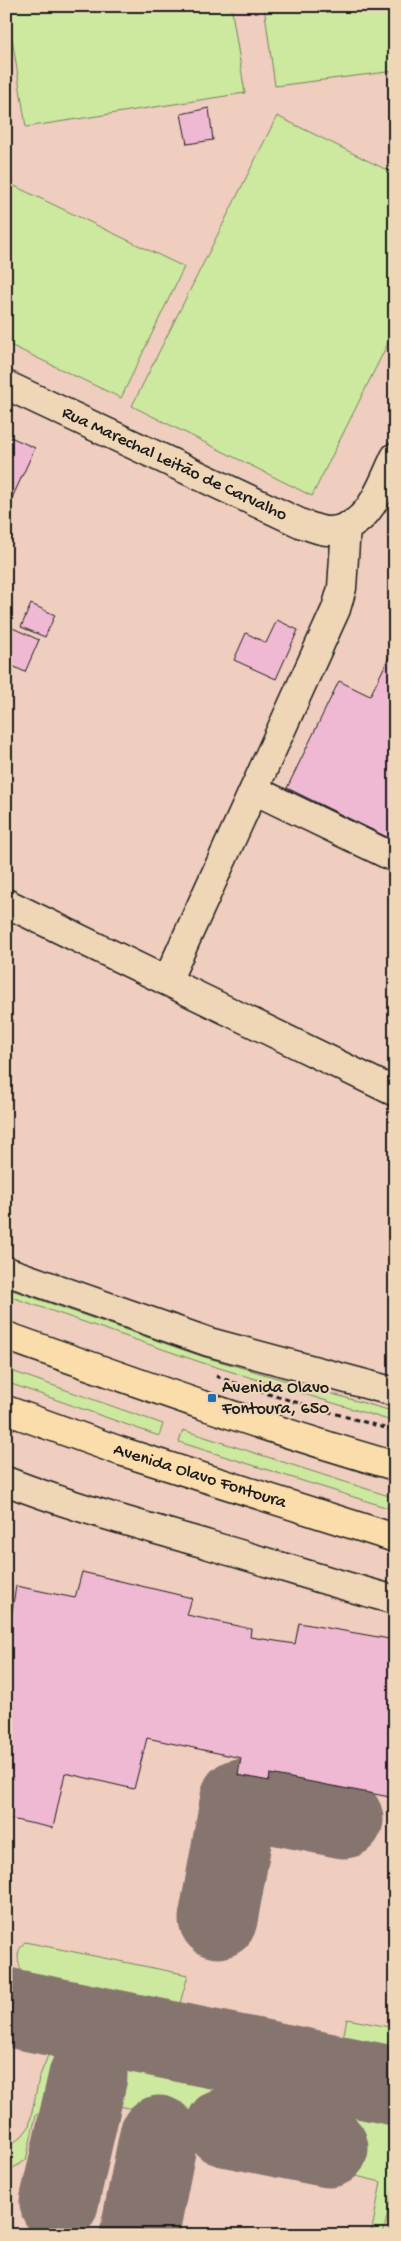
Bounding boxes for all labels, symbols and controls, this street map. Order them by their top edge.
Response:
street label: Rua Marechal Leitão de Carvalho [58,402,290,526]
place label: Avenida Olavo Fontoura, 650 [221,1378,329,1420]
marker: Avenida Olavo Fontoura, 650 [206,1392,218,1404]
street label: Avenida Olavo Fontoura [111,1439,290,1514]

